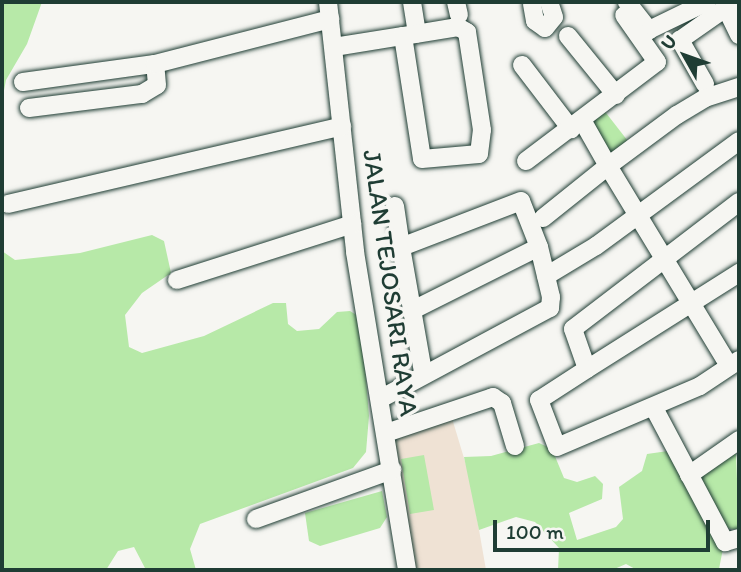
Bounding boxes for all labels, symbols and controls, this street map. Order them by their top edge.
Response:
north arrow [650,21,720,91]
text: U [656,30,681,54]
street label: JALAN TEJOSARI RAYA [356,148,424,418]
scale bar [496,505,713,550]
text: 100 m [506,519,564,544]

